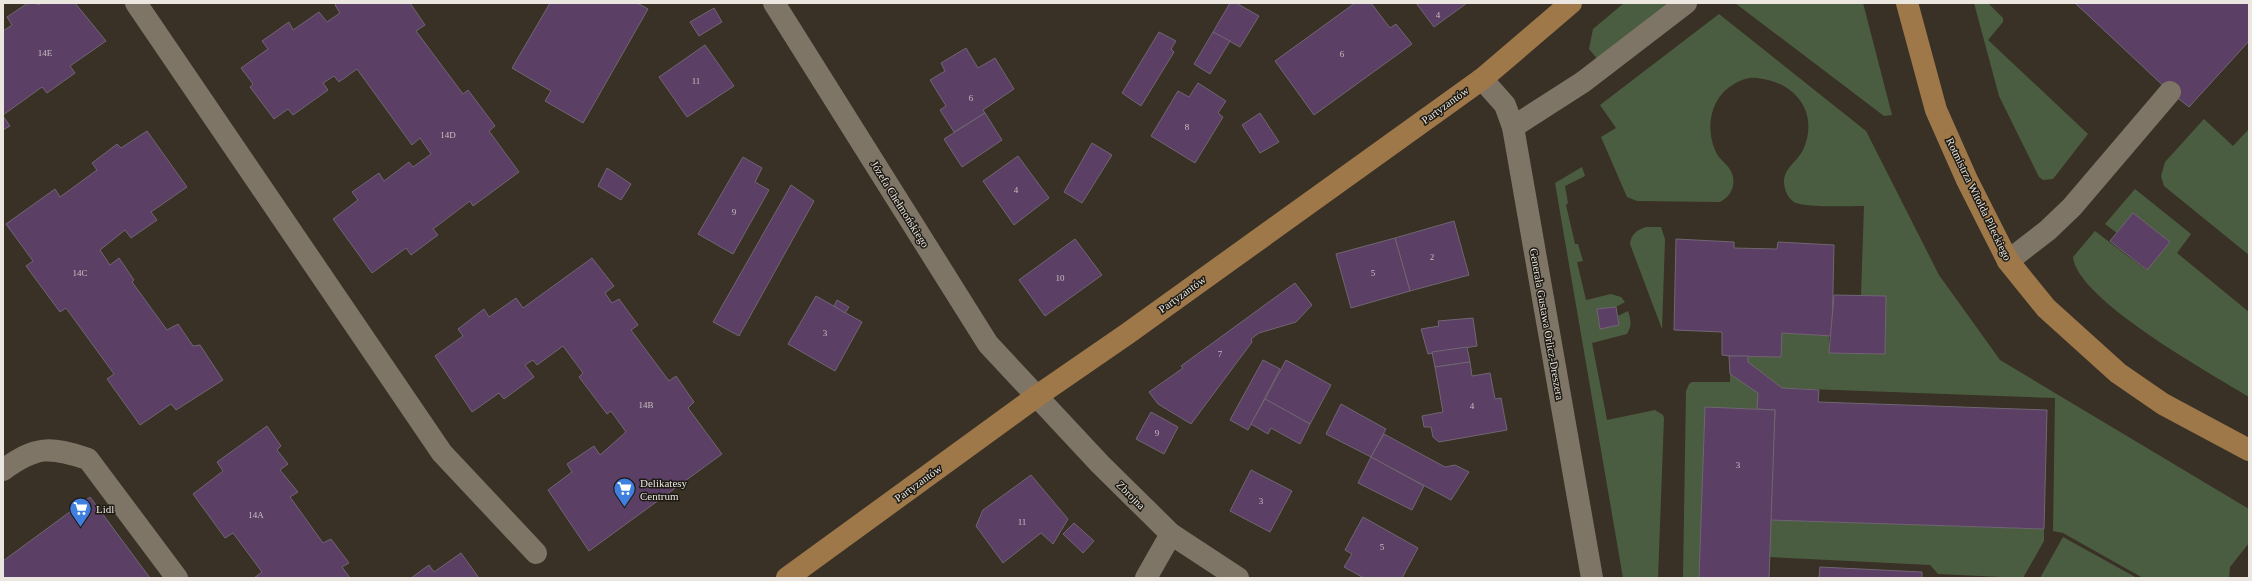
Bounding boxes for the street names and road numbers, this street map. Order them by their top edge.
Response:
street label: Partyzantów [1419,84,1471,126]
street label: Rotmistrza Witolda Pileckiego [1944,136,2014,263]
street label: Józefa Chełmońskiego [868,158,932,250]
street label: Generała Gustawa Orlicz-Dreszera [1528,247,1566,401]
street label: Partyzantów [1156,273,1208,315]
street label: Partyzantów [892,462,944,504]
street label: Zbrojna [1114,478,1148,512]

